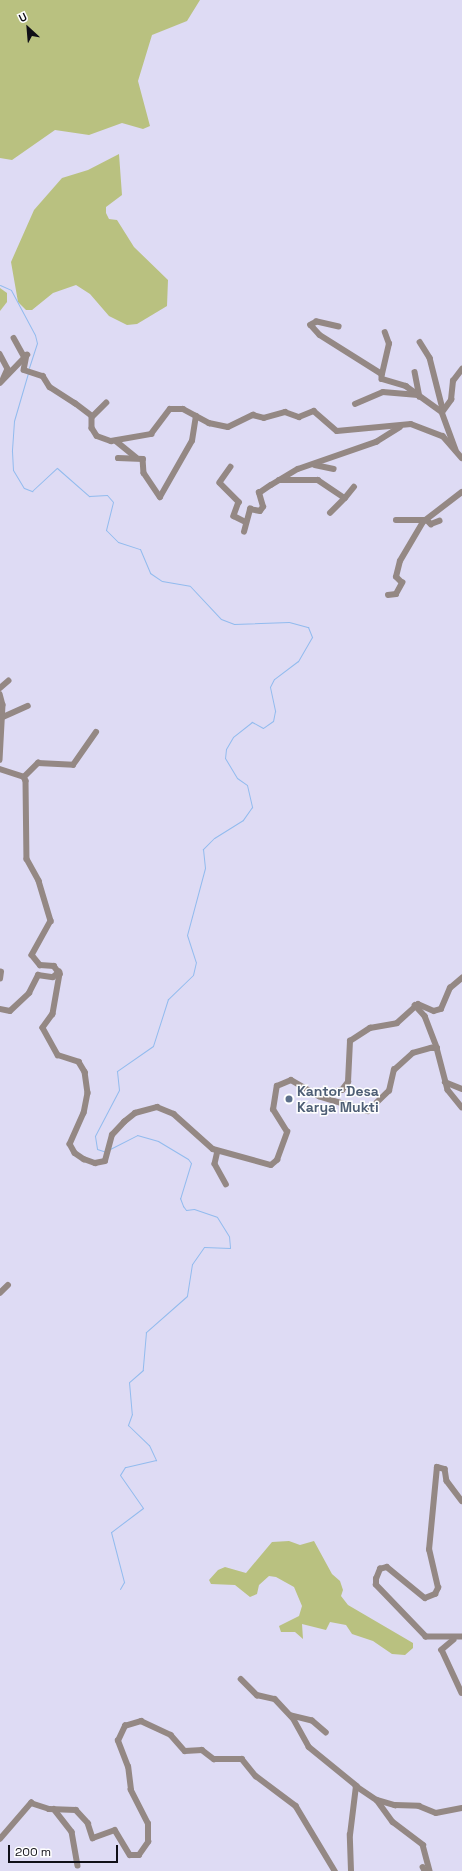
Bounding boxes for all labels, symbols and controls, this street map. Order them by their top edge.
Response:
north arrow [8,8,48,48]
text: U [16,9,29,25]
place label: Kantor Desa Karya Mukti [297,1083,379,1116]
marker: Kantor Desa Karya Mukti [284,1094,294,1104]
scale bar [10,1837,120,1863]
text: 200 m [15,1844,51,1860]

